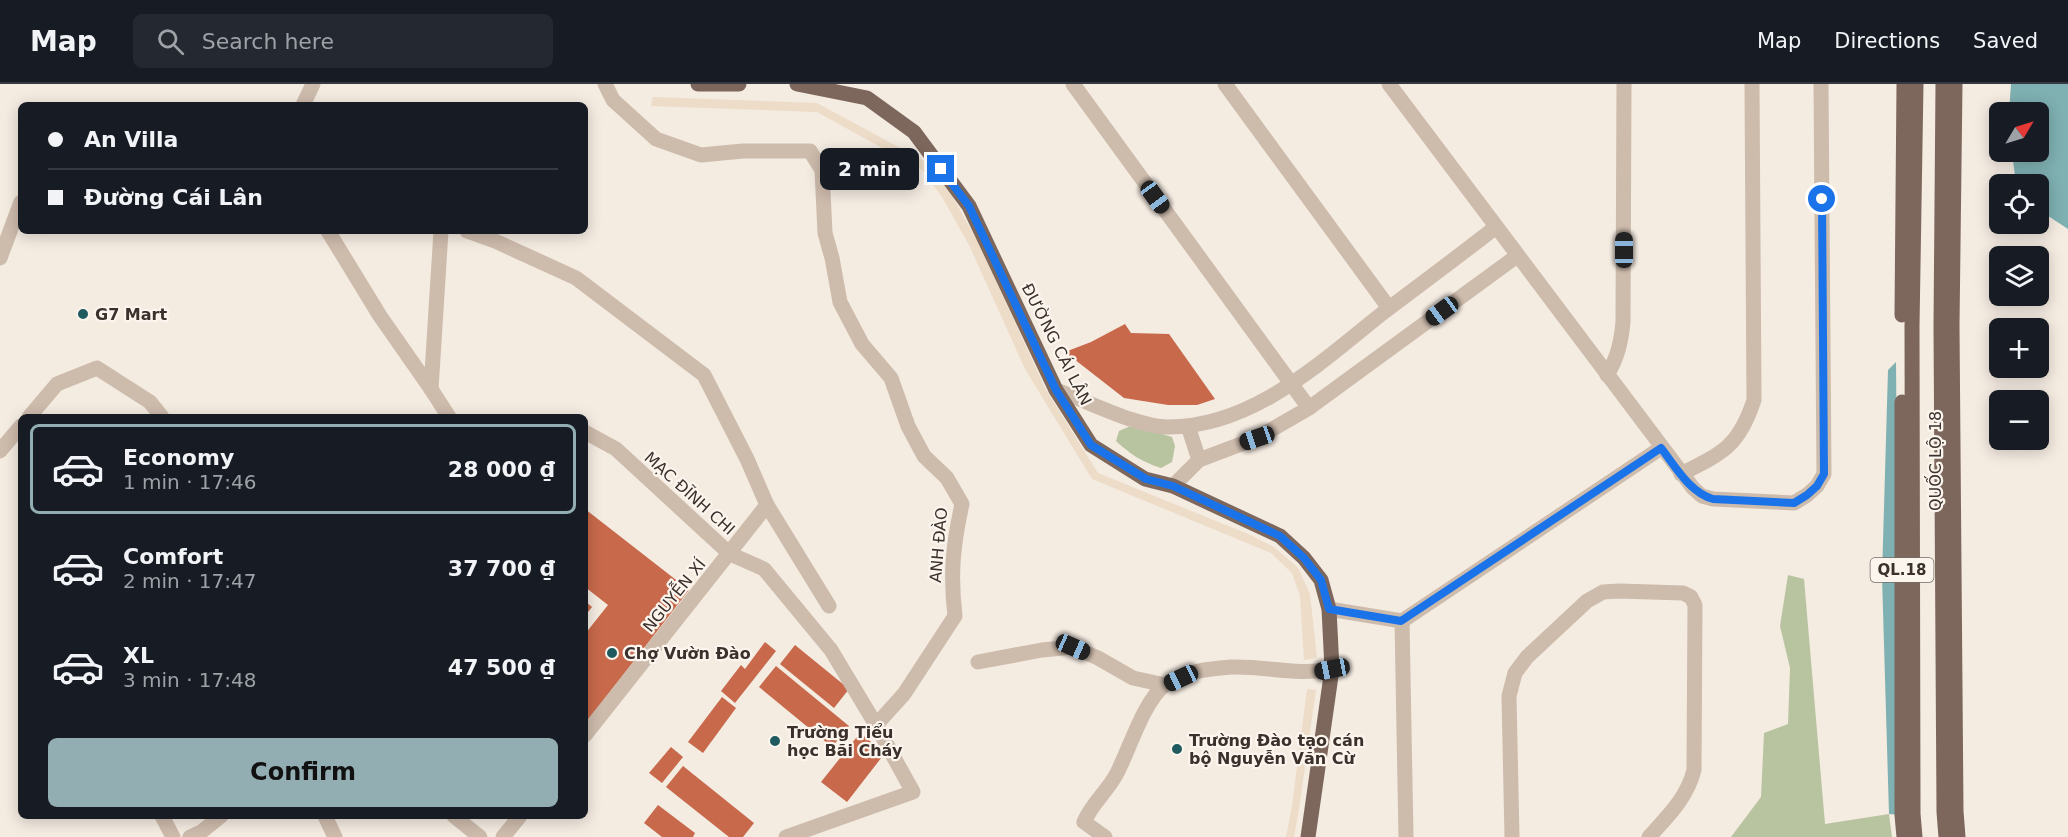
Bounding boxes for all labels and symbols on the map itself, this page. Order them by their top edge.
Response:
north arrow [1989,102,2049,162]
callout: 2 min [821,148,920,190]
route end [927,155,954,182]
car [1137,177,1173,217]
route start [1808,185,1835,212]
car [1615,232,1633,268]
street label: ĐƯỜNG CÁI LÂN [1018,280,1096,408]
car [1422,293,1462,329]
place label: G7 Mart [95,305,167,324]
marker: G7 Mart [76,307,90,321]
street label: QUỐC LỘ 18 [1924,411,1945,511]
car [1237,424,1277,452]
street label: MẠC ĐĨNH CHI [641,448,739,539]
street label: ANH ĐÀO [926,507,951,583]
street label: NGUYỄN XÍ [638,553,710,636]
road number: QL.18 [1870,558,1934,582]
car [1053,631,1093,663]
place label: Chợ Vườn Đào [624,644,751,663]
marker: Chợ Vườn Đào [605,646,619,660]
car [1313,657,1351,681]
car [1161,662,1201,694]
place label: Trường Tiểu học Bãi Cháy [787,723,903,760]
place label: Trường Đào tạo cán bộ Nguyễn Văn Cừ [1189,731,1364,768]
marker: Trường Tiểu học Bãi Cháy [768,734,782,748]
marker: Trường Đào tạo cán bộ Nguyễn Văn Cừ [1170,742,1184,756]

